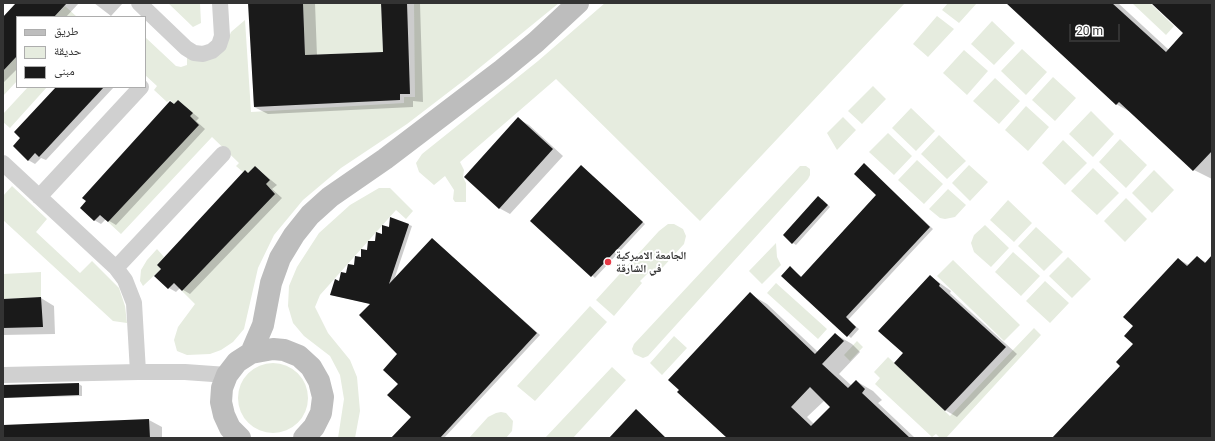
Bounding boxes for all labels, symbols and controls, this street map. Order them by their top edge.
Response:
legend [16,16,146,88]
scale bar [1071,16,1122,42]
text: طريق [54,24,79,38]
text: 20 m [1076,24,1103,38]
text: حديقة [54,44,82,58]
text: مبنى [54,64,75,78]
place label: الجامعة الاميركية في الشارقة [616,249,686,275]
marker: الجامعة الاميركية في الشارقة [603,257,613,267]

